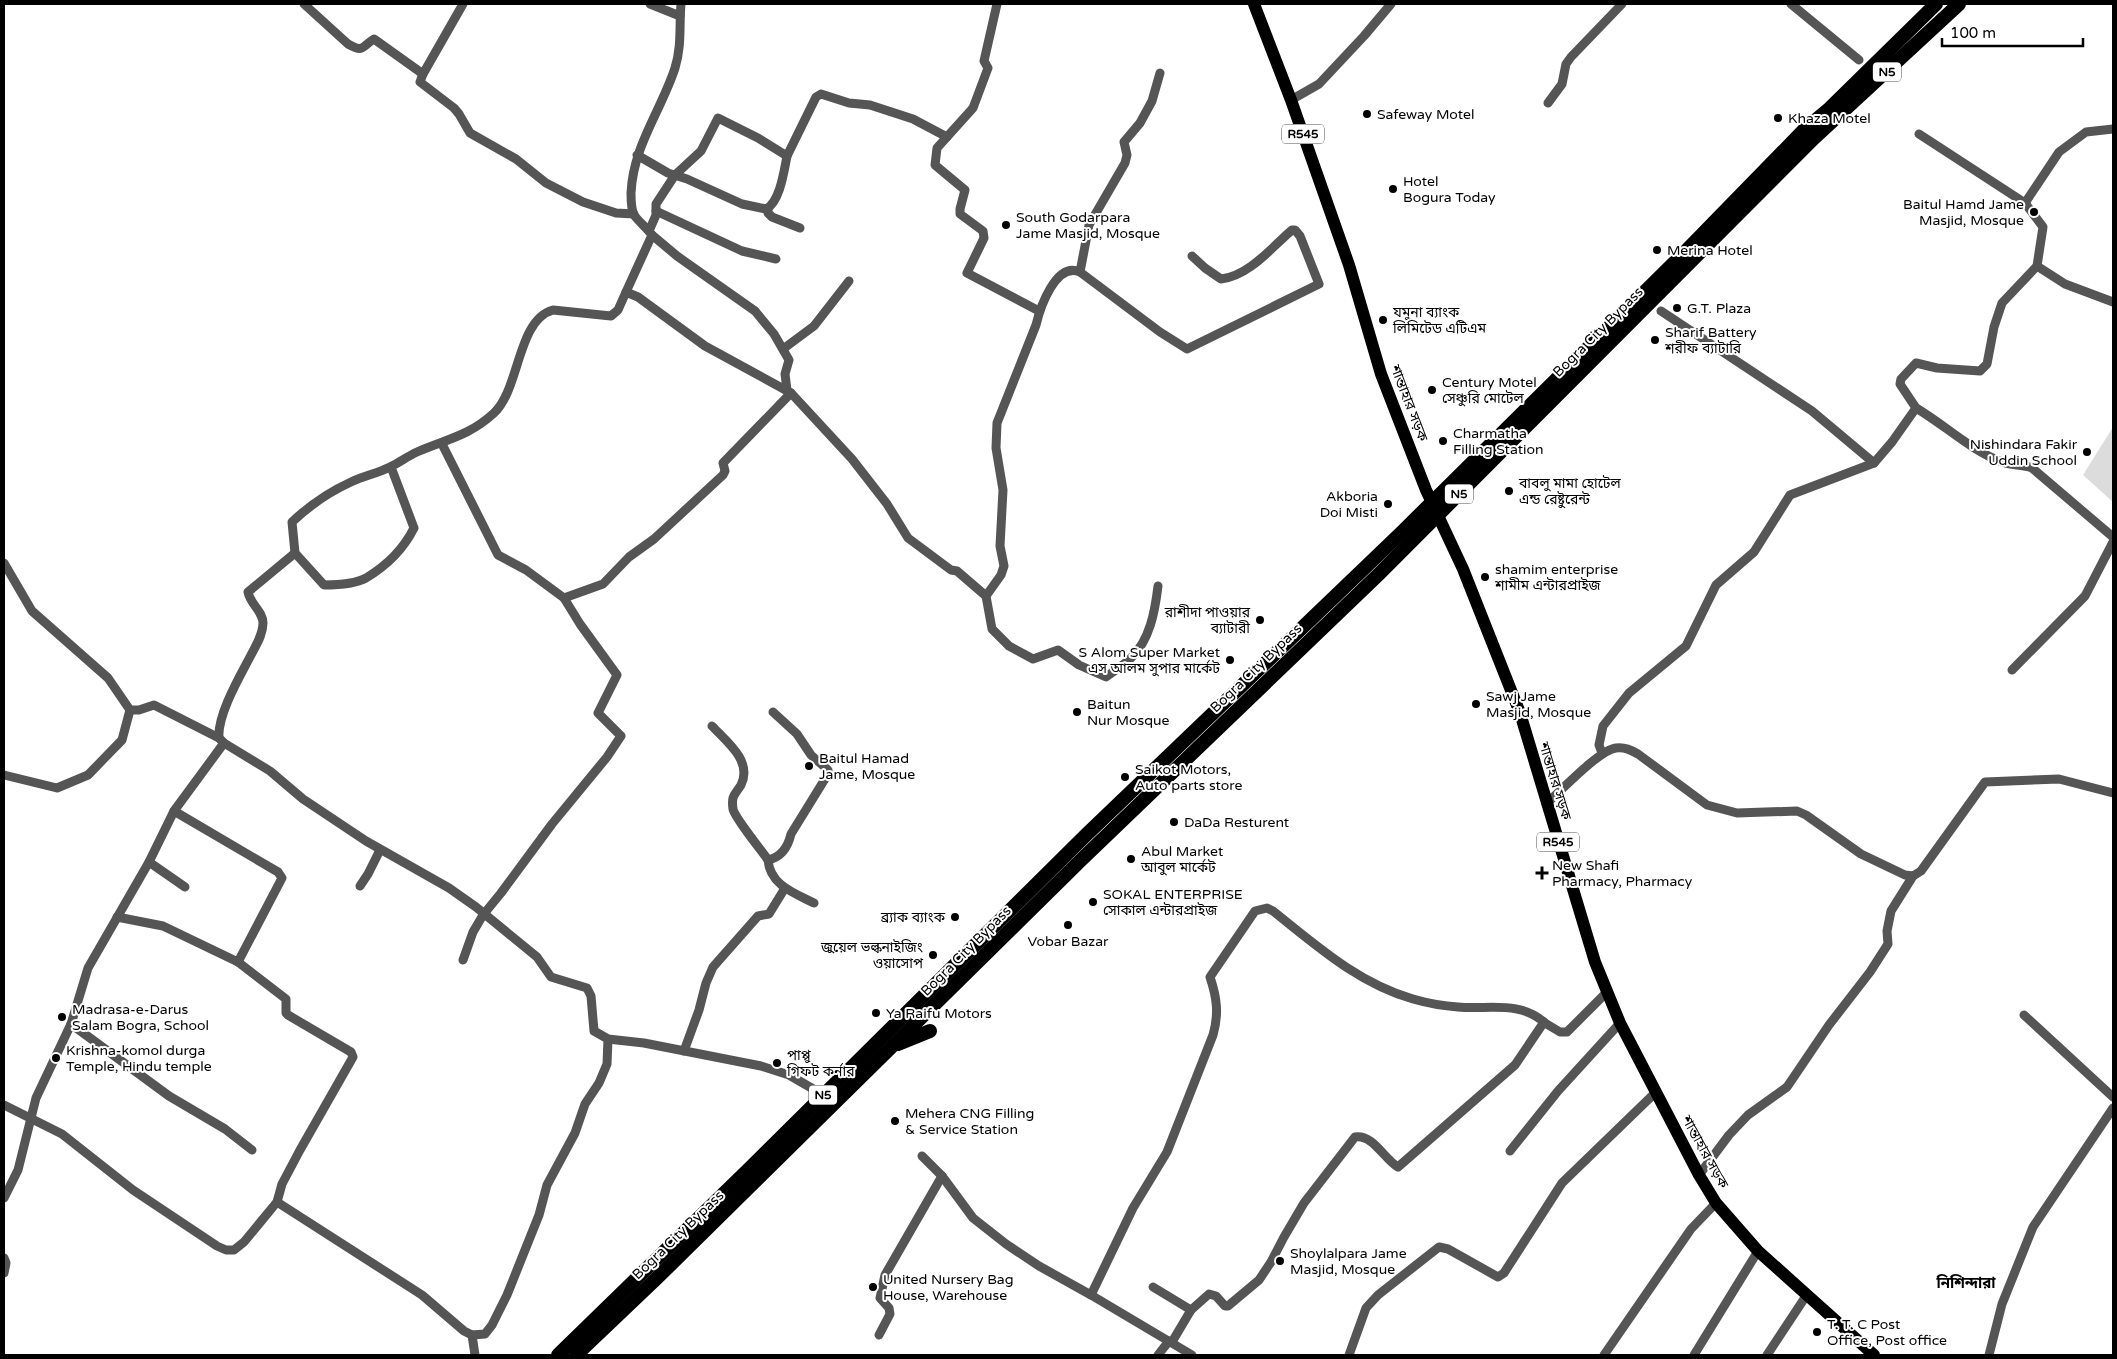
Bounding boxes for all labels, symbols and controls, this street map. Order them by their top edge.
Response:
scale bar [1942,15,2083,47]
text: 100 m [1950,24,1996,42]
road number: N5 [1873,62,1901,82]
place label: Safeway Motel [1377,106,1474,123]
marker: Safeway Motel [1361,108,1373,120]
place label: Khaza Motel [1788,110,1871,127]
marker: Khaza Motel [1772,112,1784,124]
road number: R545 [1282,125,1324,144]
place label: Hotel Bogura Today [1403,173,1496,206]
marker: Hotel Bogura Today [1387,183,1399,195]
place label: Baitul Hamd Jame Masjid, Mosque [1903,196,2024,229]
marker: Baitul Hamd Jame Masjid, Mosque [2028,206,2040,218]
place label: South Godarpara Jame Masjid, Mosque [1016,209,1160,242]
marker: South Godarpara Jame Masjid, Mosque [1000,219,1012,231]
place label: Merina Hotel [1667,242,1753,259]
marker: Merina Hotel [1651,244,1663,256]
street label: Bogra City Bypass [1549,283,1647,381]
place label: G.T. Plaza [1687,300,1751,317]
marker: G.T. Plaza [1671,302,1683,314]
place label: যমুনা ব্যাংক লিমিটেড এটিএম [1392,304,1486,337]
marker: যমুনা ব্যাংক লিমিটেড এটিএম [1377,314,1389,326]
place label: Sharif Battery শরীফ ব্যাটারি [1664,324,1757,357]
marker: Sharif Battery শরীফ ব্যাটারি [1649,334,1661,346]
street label: শান্তাহার সড়ক [1386,361,1432,444]
place label: Century Motel সেঞ্চুরি মোটেল [1442,374,1537,407]
marker: Century Motel সেঞ্চুরি মোটেল [1426,384,1438,396]
place label: Charmatha Filling Station [1453,425,1544,458]
marker: Charmatha Filling Station [1437,435,1449,447]
place label: Nishindara Fakir Uddin School [1970,436,2078,469]
marker: Nishindara Fakir Uddin School [2081,446,2093,458]
place label: বাবলু মামা হোটেল এন্ড রেষ্টুরেন্ট [1518,475,1621,509]
road number: N5 [1445,484,1473,504]
marker: বাবলু মামা হোটেল এন্ড রেষ্টুরেন্ট [1503,485,1515,497]
place label: Akboria Doi Misti [1320,488,1378,521]
marker: Akboria Doi Misti [1382,498,1394,510]
place label: shamim enterprise শামীম এন্টারপ্রাইজ [1494,561,1618,594]
marker: shamim enterprise শামীম এন্টারপ্রাইজ [1479,571,1491,583]
place label: রাশীদা পাওয়ার ব্যাটারী [1164,604,1251,637]
marker: রাশীদা পাওয়ার ব্যাটারী [1254,614,1266,626]
street label: Bogra City Bypass [1207,620,1306,716]
place label: S Alom Super Market এস আলম সুপার মার্কেট [1079,644,1221,677]
marker: S Alom Super Market এস আলম সুপার মার্কেট [1224,654,1236,666]
place label: Sawj Jame Masjid, Mosque [1486,688,1591,721]
place label: Baitun Nur Mosque [1087,696,1170,729]
marker: Sawj Jame Masjid, Mosque [1470,698,1482,710]
marker: Baitun Nur Mosque [1071,706,1083,718]
street label: শান্তাহার সড়ক [1535,739,1575,823]
place label: Baitul Hamad Jame, Mosque [819,750,915,783]
marker: Baitul Hamad Jame, Mosque [803,760,815,772]
place label: Saikot Motors, Auto parts store [1135,761,1243,794]
marker: Saikot Motors, Auto parts store [1119,771,1131,783]
place label: DaDa Resturent [1184,814,1290,831]
marker: DaDa Resturent [1168,816,1180,828]
road number: R545 [1537,832,1579,852]
place label: Abul Market আবুল মার্কেট [1140,843,1224,876]
marker: Abul Market আবুল মার্কেট [1125,853,1137,865]
place label: New Shafi Pharmacy, Pharmacy [1552,857,1693,890]
marker: New Shafi Pharmacy, Pharmacy [1536,867,1548,879]
place label: SOKAL ENTERPRISE সোকাল এন্টারপ্রাইজ [1103,886,1243,919]
marker: SOKAL ENTERPRISE সোকাল এন্টারপ্রাইজ [1087,896,1099,908]
street label: Bogra City Bypass [917,902,1015,1000]
place label: ব্র্যাক ব্যাংক [880,909,946,926]
marker: ব্র্যাক ব্যাংক [949,911,961,923]
marker: Vobar Bazar [1062,919,1074,931]
place label: Vobar Bazar [1028,933,1109,950]
place label: জুয়েল ভল্কনাইজিং ওয়াসোপ [820,939,924,972]
marker: জুয়েল ভল্কনাইজিং ওয়াসোপ [927,949,939,961]
place label: Madrasa-e-Darus Salam Bogra, School [72,1001,209,1034]
place label: Ya Raifu Motors [886,1005,992,1022]
marker: Ya Raifu Motors [870,1007,882,1019]
marker: Madrasa-e-Darus Salam Bogra, School [56,1011,68,1023]
place label: Krishna-komol durga Temple, Hindu temple [66,1042,212,1075]
place label: পাপ্পু গিফট কর্নার [786,1047,855,1080]
marker: Krishna-komol durga Temple, Hindu temple [50,1052,62,1064]
marker: পাপ্পু গিফট কর্নার [771,1057,783,1069]
road number: N5 [809,1086,837,1104]
place label: Mehera CNG Filling & Service Station [905,1105,1034,1138]
street label: শান্তাহার সড়ক [1678,1112,1732,1192]
marker: Mehera CNG Filling & Service Station [889,1115,901,1127]
street label: Bogra City Bypass [629,1187,728,1283]
place label: Shoylalpara Jame Masjid, Mosque [1290,1245,1407,1278]
marker: Shoylalpara Jame Masjid, Mosque [1274,1255,1286,1267]
place label: United Nursery Bag House, Warehouse [883,1271,1014,1304]
district label: নিশিন্দারা [1935,1274,1996,1292]
marker: United Nursery Bag House, Warehouse [867,1281,879,1293]
place label: T. T. C Post Office, Post office [1827,1316,1947,1349]
marker: T. T. C Post Office, Post office [1811,1326,1823,1338]

